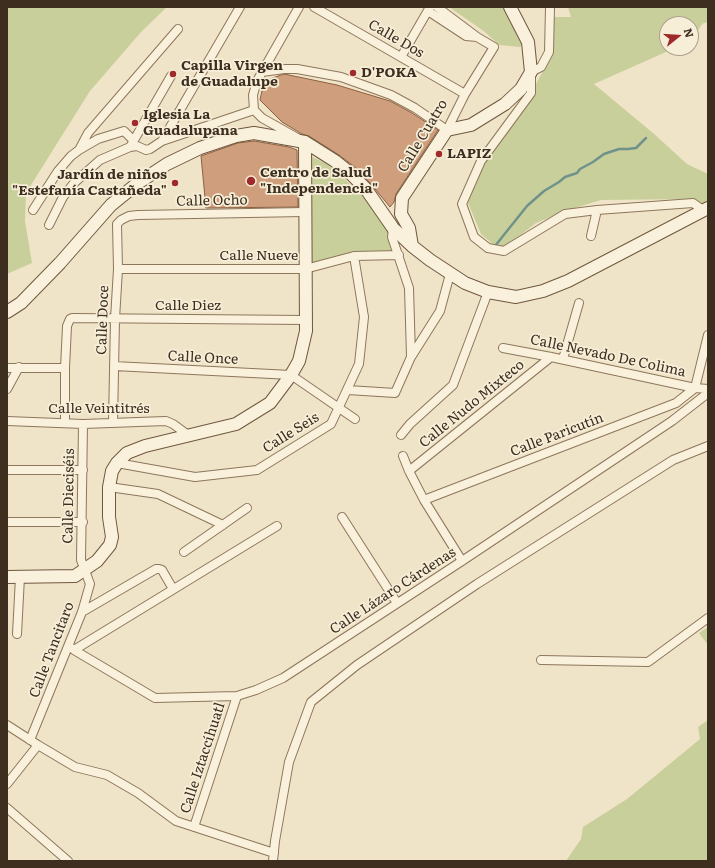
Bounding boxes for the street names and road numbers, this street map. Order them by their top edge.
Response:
street label: Calle Dos [365,16,427,62]
street label: Calle Cuatro [395,96,451,176]
street label: Calle Ocho [176,192,248,210]
street label: Calle Nueve [220,248,298,264]
street label: Calle Doce [93,285,113,355]
street label: Calle Diez [155,298,221,314]
street label: Calle Nevado De Colima [529,331,687,381]
street label: Calle Once [167,348,239,368]
street label: Calle Nudo Mixteco [416,356,528,452]
street label: Calle Veintitrés [48,401,150,417]
street label: Calle Seis [260,409,322,457]
street label: Calle Paricutín [508,409,606,461]
street label: Calle Dieciséis [60,448,78,544]
street label: Calle Lázaro Cárdenas [327,544,459,638]
street label: Calle Tancitaro [26,600,78,700]
street label: Calle Iztaccíhuatl [177,700,229,816]

